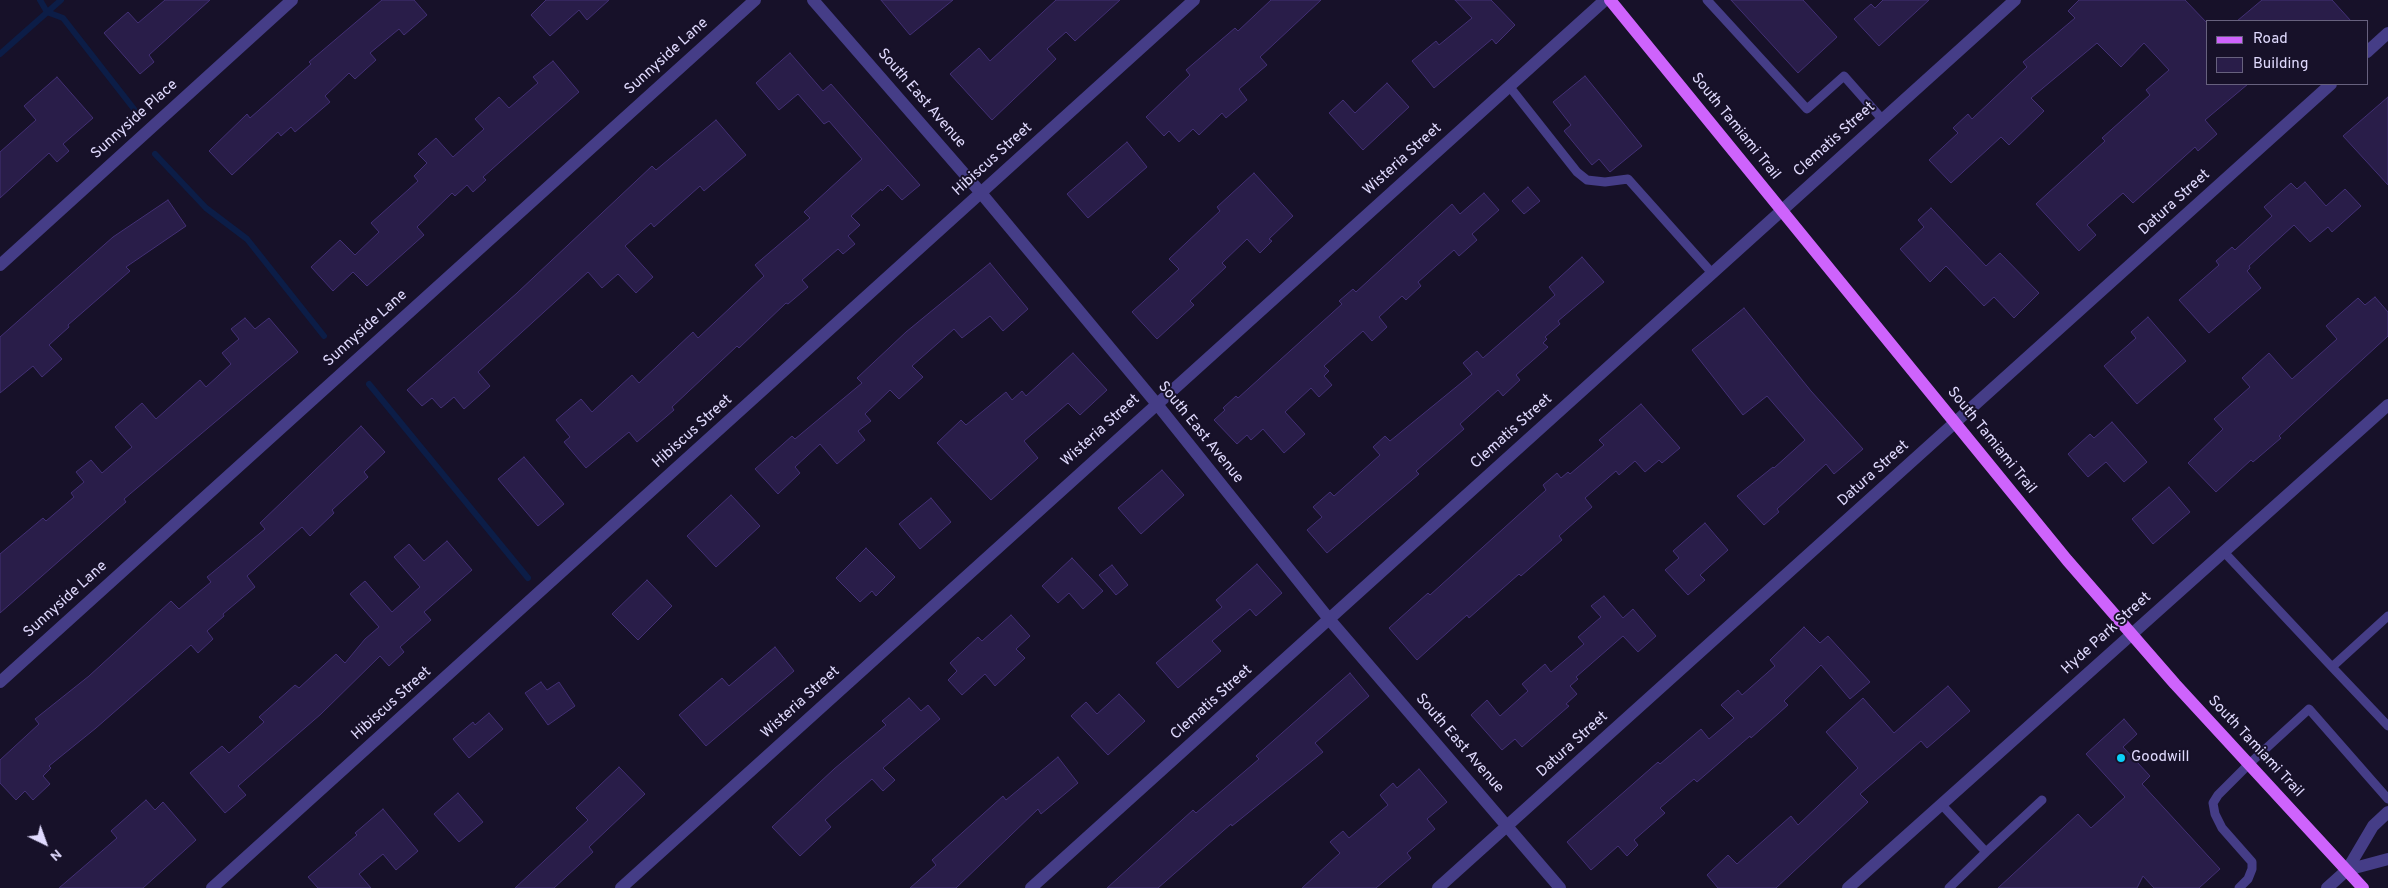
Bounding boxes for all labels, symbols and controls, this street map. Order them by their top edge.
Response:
street label: Sunnyside Lane [621,15,713,99]
legend [2206,20,2368,85]
text: Road [2253,30,2288,49]
street label: South East Avenue [873,46,969,152]
text: Building [2253,55,2308,74]
street label: South Tamiami Trail [1686,70,1784,184]
street label: Sunnyside Place [88,76,182,164]
street label: Clematis Street [1791,99,1879,181]
street label: Hibiscus Street [949,119,1037,201]
street label: Wisteria Street [1360,120,1446,200]
street label: Datura Street [2136,166,2214,240]
street label: Sunnyside Lane [320,287,412,371]
street label: South East Avenue [1153,378,1247,488]
street label: South Tamiami Trail [1942,384,2040,498]
street label: Hibiscus Street [649,391,737,473]
street label: Wisteria Street [1058,391,1144,471]
street label: Clematis Street [1468,391,1556,473]
street label: Datura Street [1835,437,1913,511]
street label: Sunnyside Lane [20,558,112,642]
street label: Hyde Park Street [2059,589,2155,679]
street label: Clematis Street [1168,662,1256,744]
street label: Hibiscus Street [348,663,436,745]
street label: Wisteria Street [758,663,844,743]
street label: South East Avenue [1411,691,1507,797]
street label: South Tamiami Trail [2203,693,2307,801]
street label: Datura Street [1534,708,1612,782]
place label: Goodwill [2131,749,2189,767]
marker: Goodwill [2115,752,2127,764]
north arrow [20,818,70,868]
text: N [46,845,65,864]

